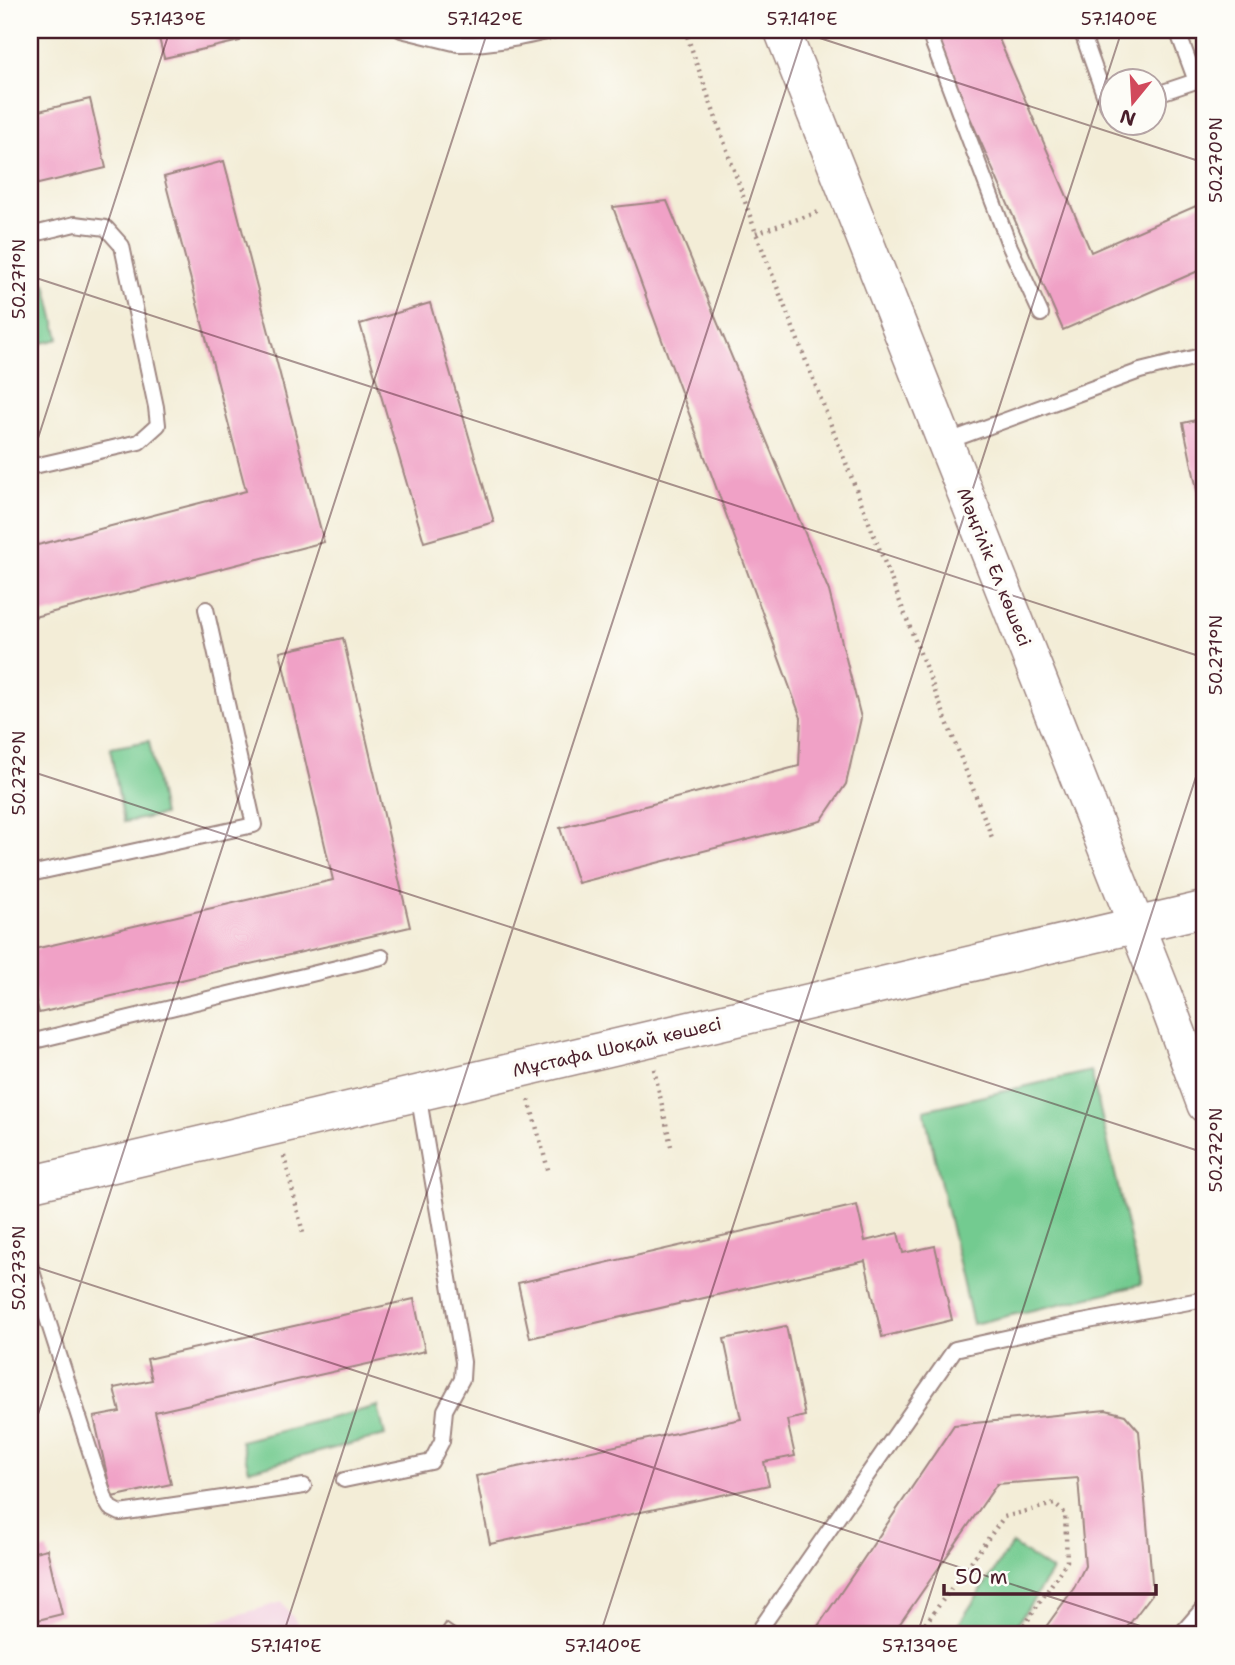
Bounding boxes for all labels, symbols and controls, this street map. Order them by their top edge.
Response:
text: 57.143°E [130,7,206,31]
text: 57.142°E [447,7,523,31]
text: 57.141°E [767,7,837,31]
text: 57.140°E [1081,7,1157,31]
north arrow [1098,66,1168,136]
text: N [1117,103,1139,132]
text: 50.270°N [1204,117,1228,203]
text: 50.271°N [7,239,31,319]
street label: Мәңгілік Ел көшесі [951,484,1037,650]
text: 50.271°N [1204,615,1228,695]
text: 50.272°N [7,731,31,815]
street label: Мұстафа Шоқай көшесі [510,1011,724,1083]
text: 50.272°N [1204,1108,1228,1192]
text: 50.273°N [7,1225,31,1311]
scale bar [944,1553,1156,1597]
text: 50 m [955,1563,1008,1591]
text: 57.141°E [251,1634,321,1658]
text: 57.140°E [565,1634,641,1658]
text: 57.139°E [882,1634,958,1658]

